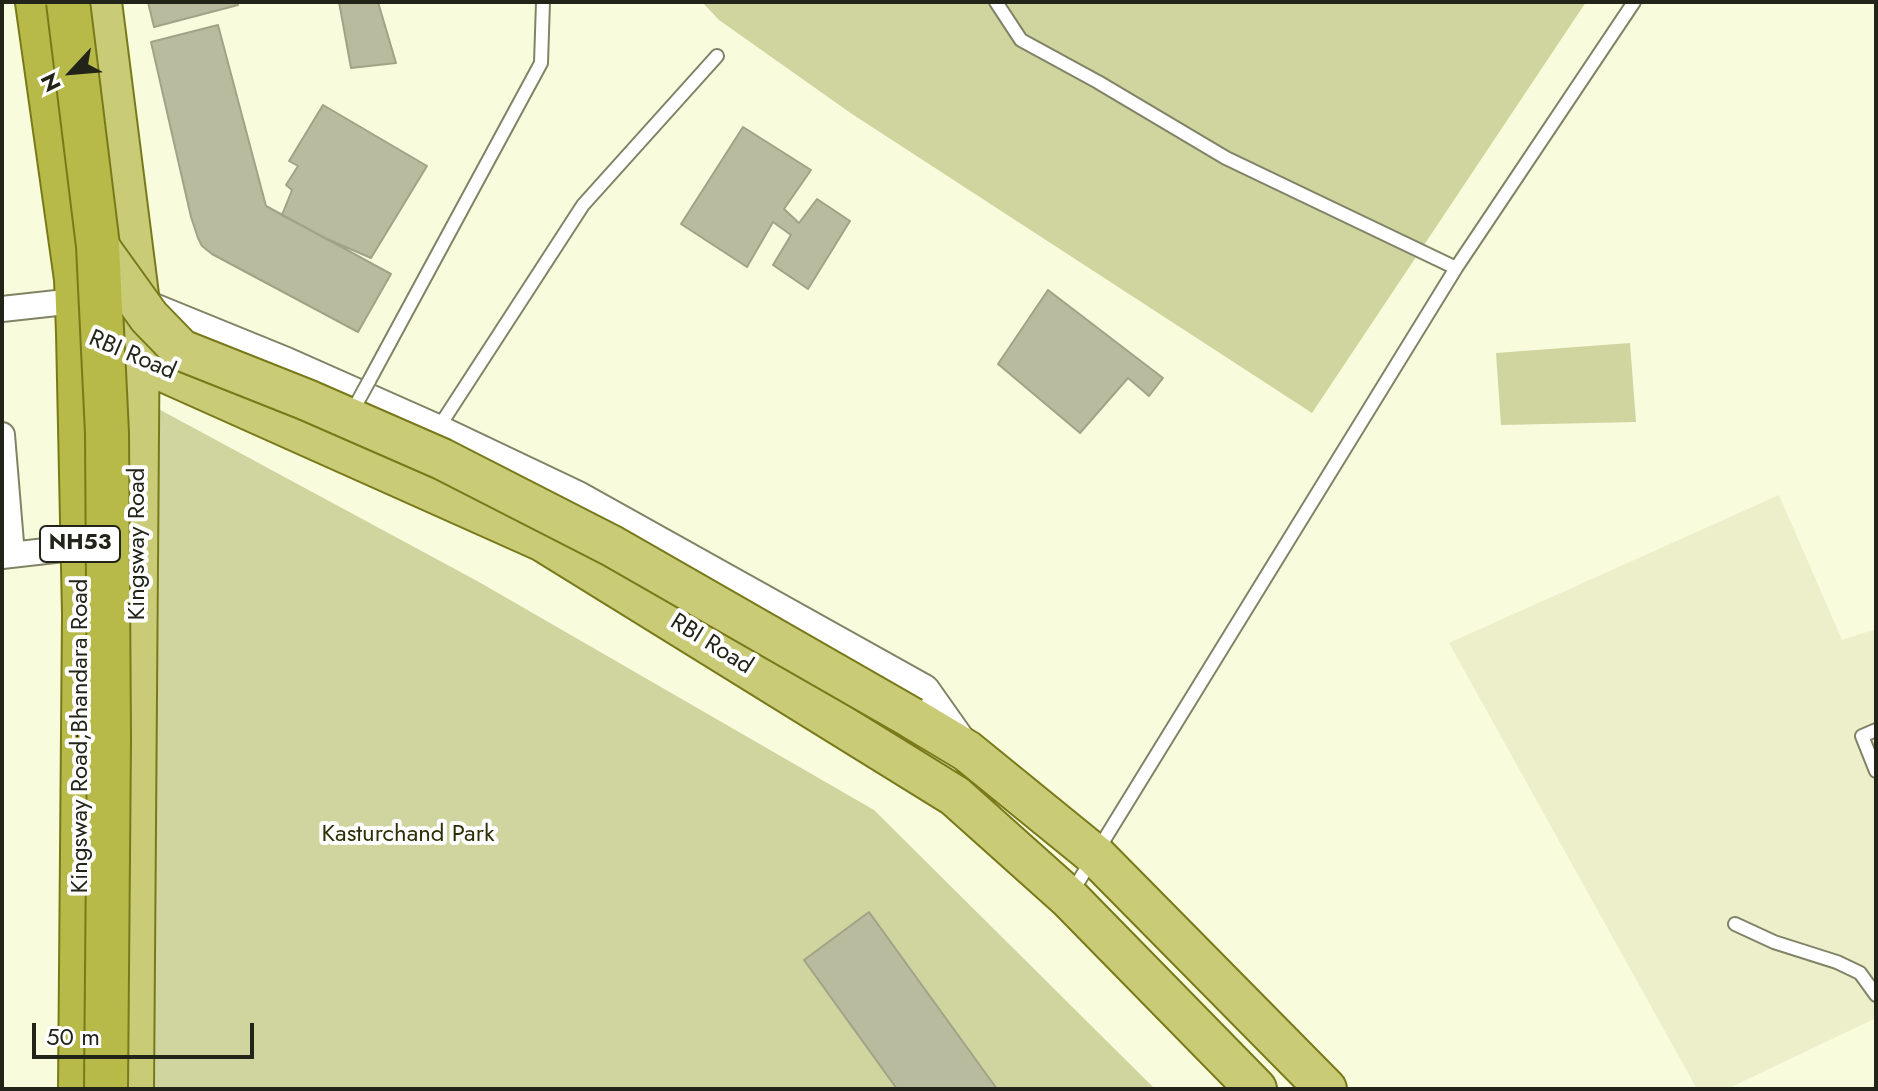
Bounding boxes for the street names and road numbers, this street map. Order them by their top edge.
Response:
street label: RBI Road [84,325,180,387]
street label: Kingsway Road [124,468,152,620]
road number: NH53 [40,526,120,562]
street label: Kingsway Road;Bhandara Road [67,579,95,893]
street label: RBI Road [664,608,758,682]

